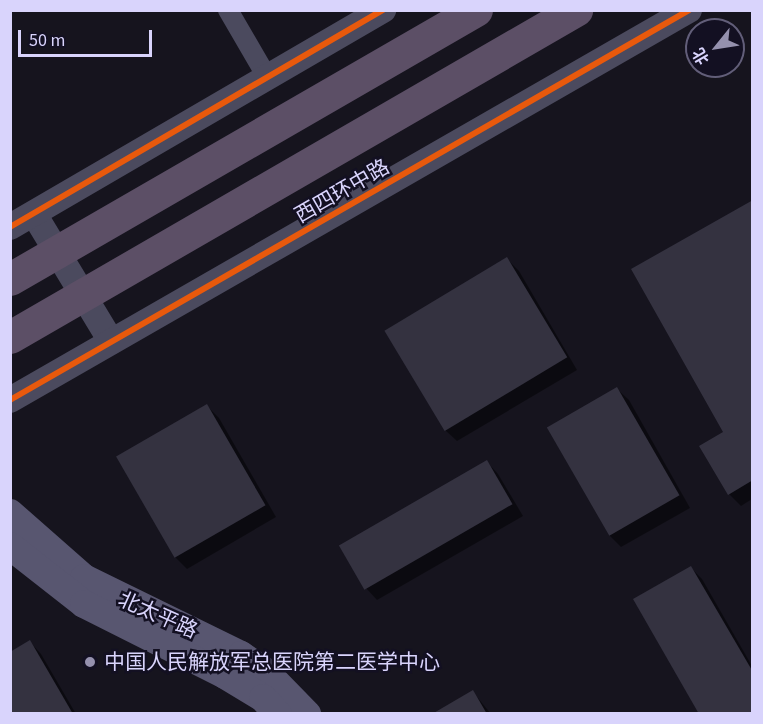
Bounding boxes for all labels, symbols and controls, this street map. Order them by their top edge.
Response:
scale bar [21,18,154,56]
north arrow [685,18,745,78]
text: 50 m [29,28,65,53]
text: 北 [688,44,715,68]
street label: 西四环中路 [290,154,394,228]
street label: 北太平路 [115,586,201,644]
place label: 中国人民解放军总医院第二医学中心 [104,649,440,675]
marker: 中国人民解放军总医院第二医学中心 [81,653,99,671]

